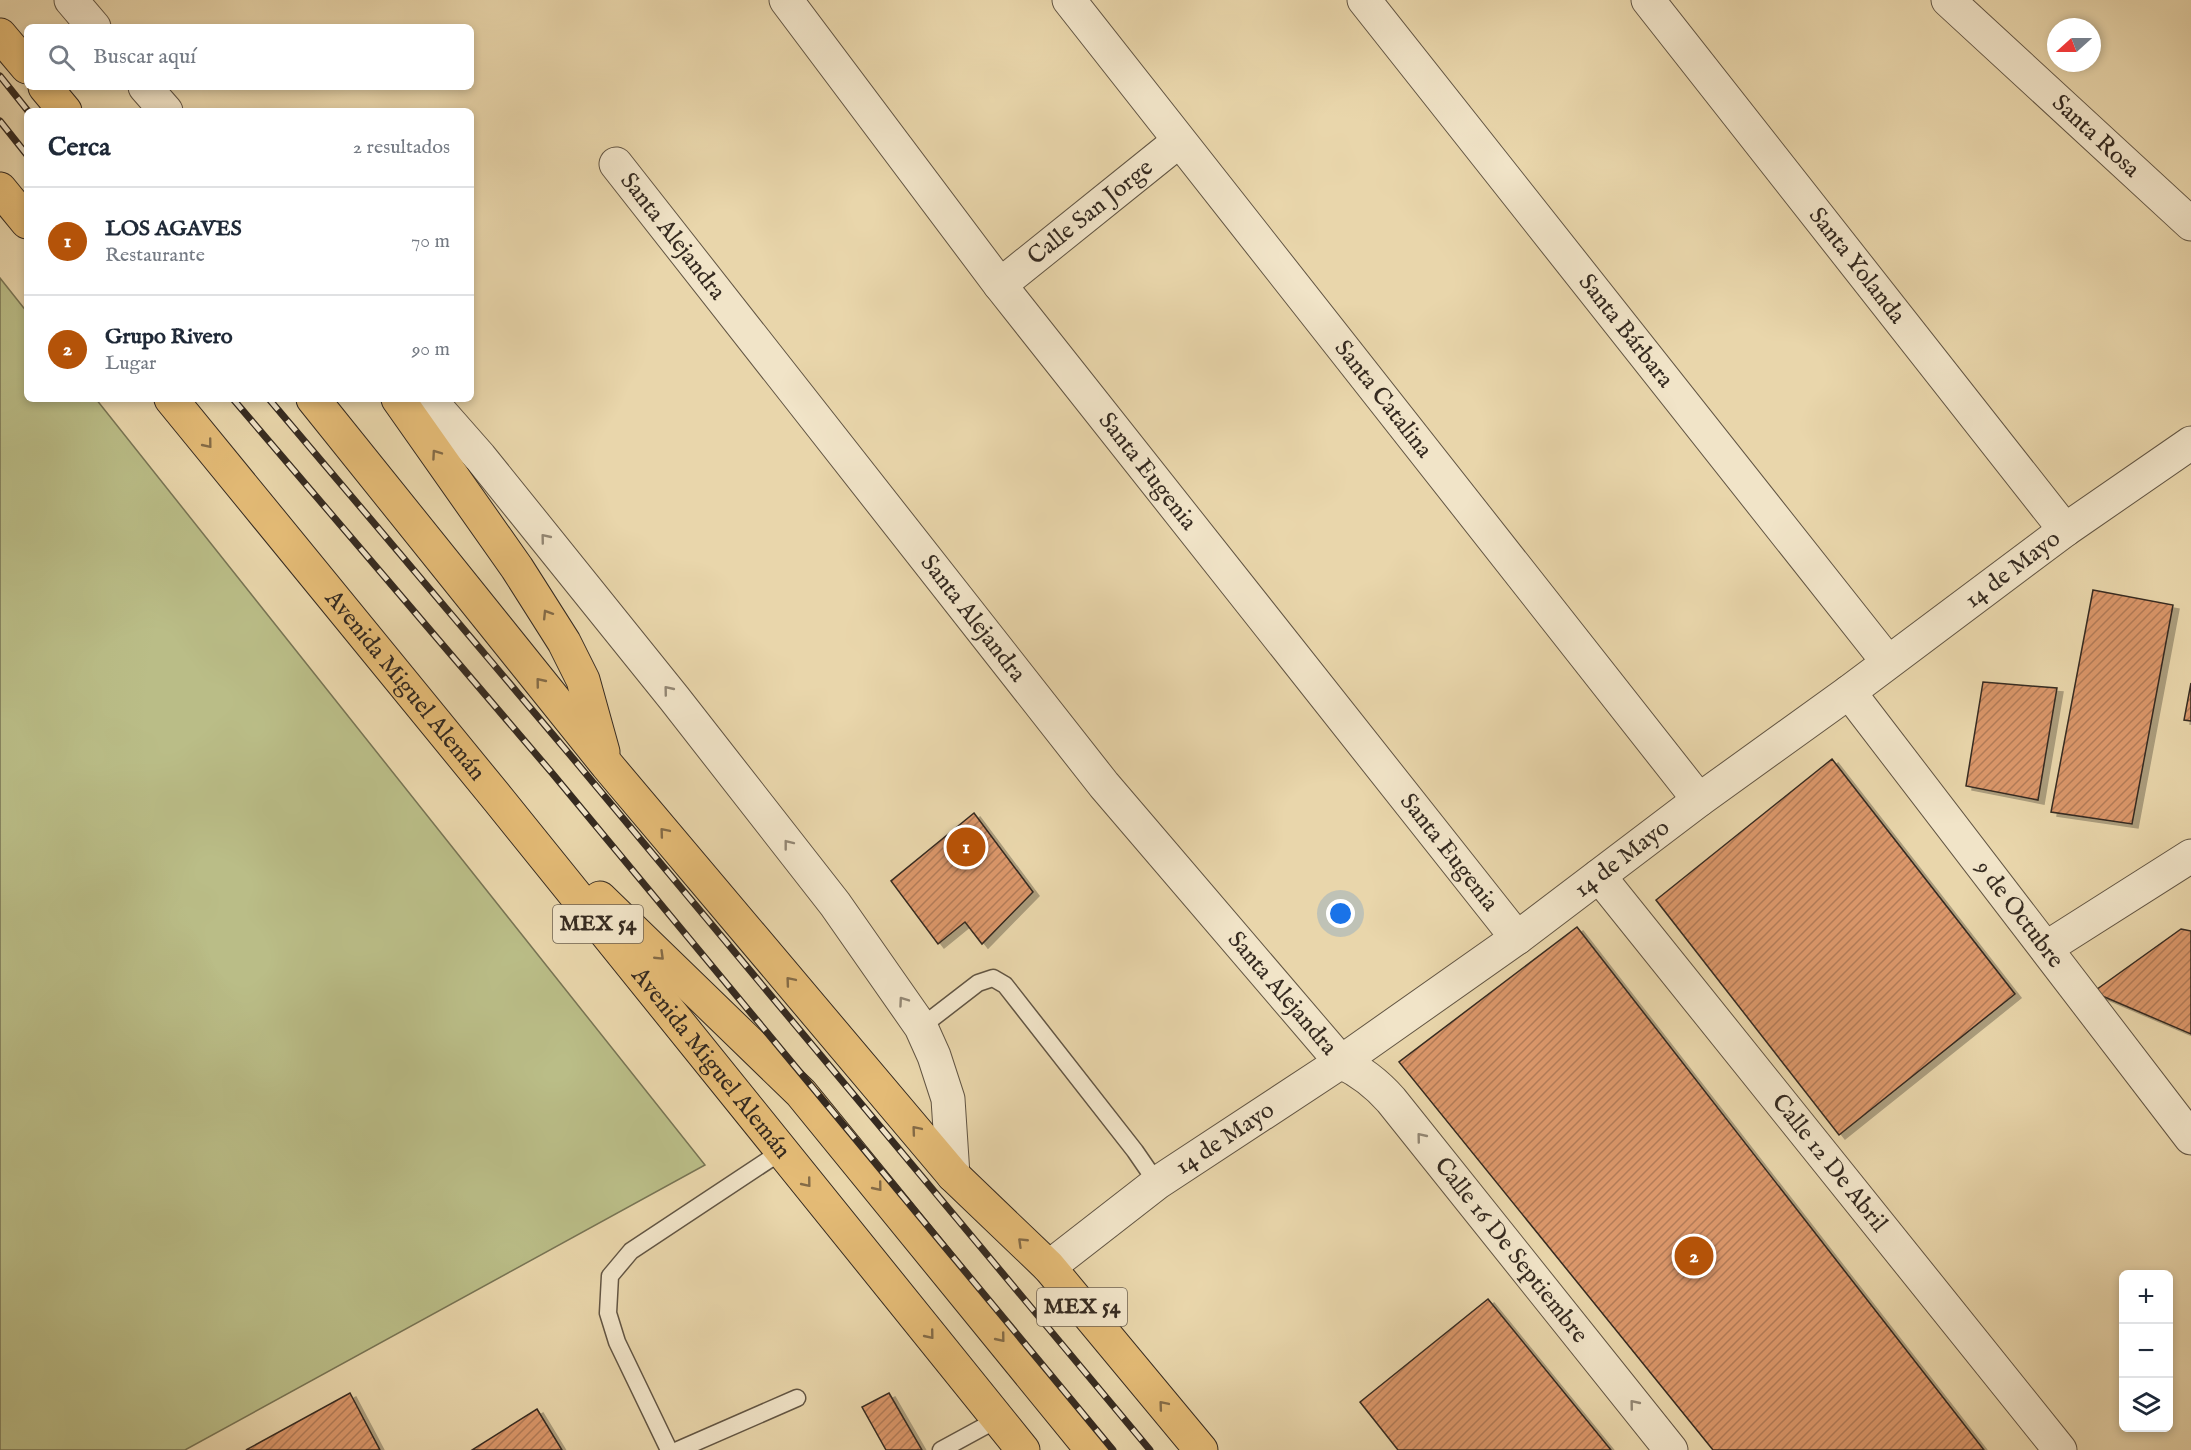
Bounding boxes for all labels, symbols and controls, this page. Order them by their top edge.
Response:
north arrow [2047,18,2101,72]
search box [24,24,474,90]
icon: search [45,41,78,74]
text: Buscar aquí [93,43,196,71]
street label: Santa Rosa [2045,88,2147,185]
text: Cerca [48,131,110,164]
text: 2 resultados [353,135,450,160]
street label: Calle San Jorge [1021,152,1159,272]
street label: Santa Alejandra [613,166,733,307]
street label: Santa Yolanda [1802,201,1913,331]
text: LOS AGAVES [105,215,242,243]
text: 1 [64,229,71,254]
text: 70 m [411,229,450,254]
text: Restaurante [105,243,205,268]
street label: Santa Bárbara [1571,268,1681,395]
text: Grupo Rivero [105,323,233,351]
street label: Santa Catalina [1327,334,1440,465]
text: 2 [63,337,72,362]
text: 90 m [412,337,450,362]
text: Lugar [105,351,156,376]
street label: Santa Eugenia [1091,406,1204,537]
one-way arrow [201,437,212,448]
one-way arrow [433,449,444,460]
street label: 14 de Mayo [1958,523,2067,615]
one-way arrow [542,534,553,545]
street label: Santa Alejandra [913,548,1033,689]
street label: Avenida Miguel Alemán [317,583,492,787]
one-way arrow [543,610,555,620]
one-way arrow [536,677,547,688]
one-way arrow [664,686,675,697]
street label: Santa Eugenia [1393,787,1506,918]
street label: 14 de Mayo [1568,812,1676,905]
pin: 1 [946,824,986,870]
one-way arrow [660,828,671,839]
one-way arrow [785,839,796,850]
street label: 9 de Octubre [1967,853,2071,975]
your location [1326,899,1355,928]
road number: MEX 54 [553,905,643,943]
street label: Santa Alejandra [1220,925,1344,1062]
one-way arrow [653,949,664,960]
street label: Avenida Miguel Alemán [624,960,798,1166]
one-way arrow [786,977,797,988]
one-way arrow [899,997,910,1008]
street label: Calle 12 De Abril [1765,1087,1895,1239]
street label: 14 de Mayo [1170,1095,1280,1182]
one-way arrow [912,1126,923,1137]
one-way arrow [1417,1133,1428,1144]
street label: Calle 16 De Septiembre [1427,1151,1595,1350]
one-way arrow [800,1176,811,1187]
one-way arrow [871,1180,882,1191]
pin: 2 [1674,1234,1714,1278]
one-way arrow [1019,1238,1030,1249]
map controls [2119,1270,2173,1432]
button: + [2119,1270,2173,1324]
road number: MEX 54 [1037,1288,1127,1326]
button: − [2119,1324,2173,1378]
one-way arrow [923,1328,934,1339]
one-way arrow [994,1331,1005,1342]
button: layers [2119,1378,2173,1432]
one-way arrow [1631,1400,1642,1411]
one-way arrow [1160,1401,1171,1412]

